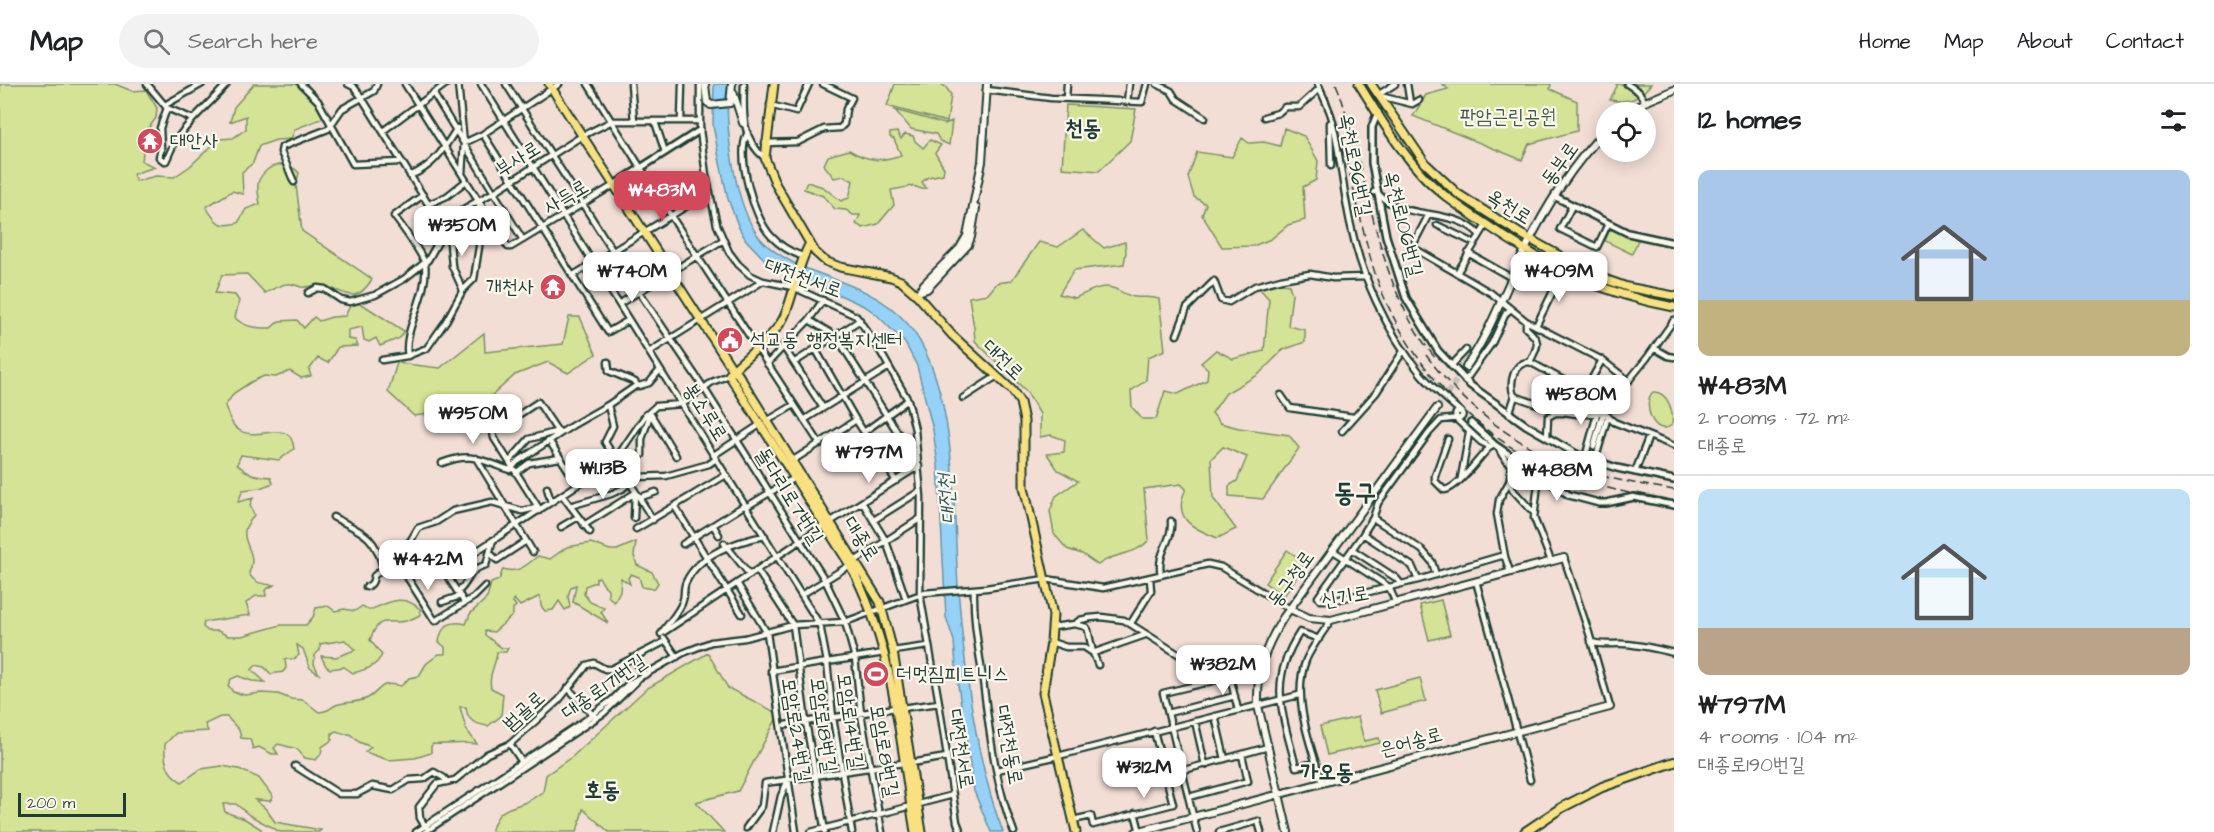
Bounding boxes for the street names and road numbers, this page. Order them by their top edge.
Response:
street label: 옥천로96번길 [1331,111,1379,219]
street label: 부사로 [490,134,546,184]
street label: 동부로 [1534,136,1586,192]
street label: 옥천로106번길 [1376,168,1430,280]
street label: 사득로 [538,173,594,221]
street label: 옥천로 [1481,182,1537,232]
street label: 대전천서로 [760,251,846,305]
street label: 대전로 [976,333,1030,387]
street label: 봉소루로 [676,377,734,447]
street label: 돌다리로7번길 [748,442,830,550]
street label: 대종로 [836,511,886,567]
street label: 동구청로 [1261,545,1321,613]
street label: 신기로 [1319,579,1371,615]
street label: 대종로171번길 [556,647,652,727]
street label: 모암로14번길 [829,671,871,771]
street label: 모암로24번길 [774,676,818,784]
street label: 모암로18번길 [802,676,844,774]
street label: 범골로 [497,684,551,738]
street label: 모암로8번길 [862,703,906,799]
street label: 대전천동로 [988,703,1030,787]
street label: 대전천서로 [941,707,981,791]
street label: 은어송로 [1376,720,1446,764]

